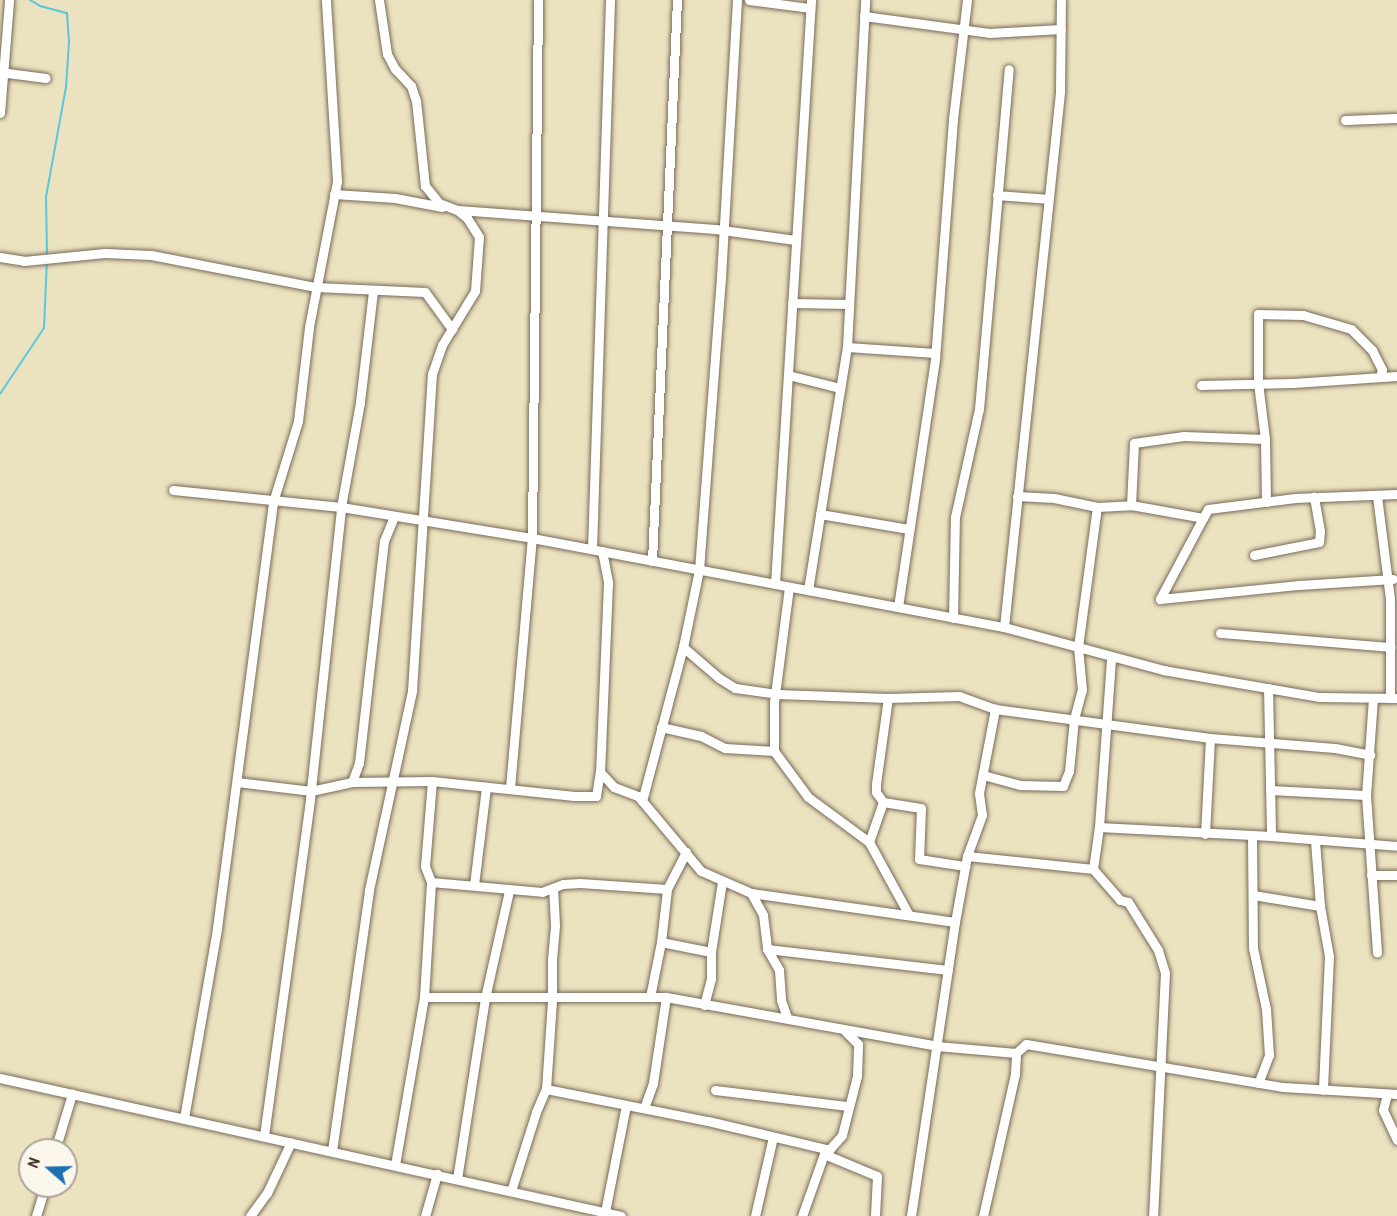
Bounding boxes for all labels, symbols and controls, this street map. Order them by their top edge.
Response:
north arrow [18,1138,78,1198]
text: N [21,1155,45,1170]

